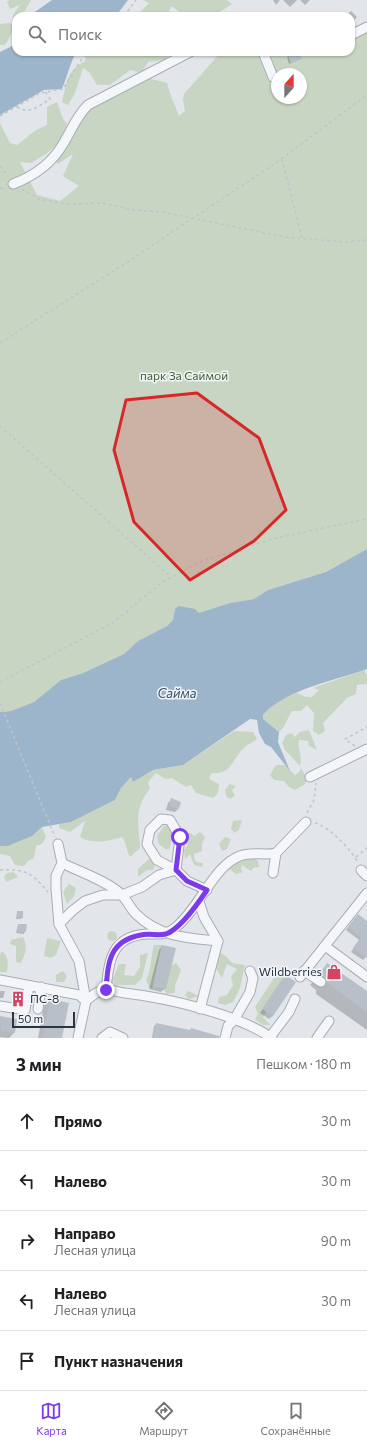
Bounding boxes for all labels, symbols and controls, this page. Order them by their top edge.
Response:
search box [12,12,355,56]
icon: search [26,23,48,45]
text: Поиск [58,25,102,43]
north arrow [271,68,307,104]
park label: парк За Саймой [140,368,228,382]
water label: Сайма [157,685,197,701]
route start [171,828,189,846]
shop icon: Wildberries [325,963,343,981]
place label: Wildberries [259,964,322,978]
route end [97,981,115,999]
building icon: ПС-8 [9,990,27,1008]
place label: ПС-8 [30,991,59,1005]
scale bar [12,1010,75,1029]
text: 50 m [18,1012,43,1025]
text: 3 мин [16,1054,62,1075]
text: Пешком · 180 m [256,1056,351,1072]
icon: ahead [16,1110,38,1132]
text: Прямо [54,1112,102,1130]
text: 30 m [321,1113,351,1129]
icon: left [16,1170,38,1192]
text: Налево [54,1172,107,1190]
text: 30 m [321,1173,351,1189]
text: Направо [54,1224,116,1242]
icon: right [16,1230,38,1252]
text: 90 m [321,1233,351,1249]
text: Лесная улица [54,1242,136,1258]
text: Налево [54,1284,107,1302]
icon: left [16,1290,38,1312]
text: 30 m [321,1293,351,1309]
text: Лесная улица [54,1302,136,1318]
icon: arrive [16,1350,38,1372]
text: Пункт назначения [54,1352,183,1370]
tab: Карта [36,1400,67,1437]
tab: Маршрут [139,1400,188,1437]
tab: Сохранённые [261,1400,331,1437]

